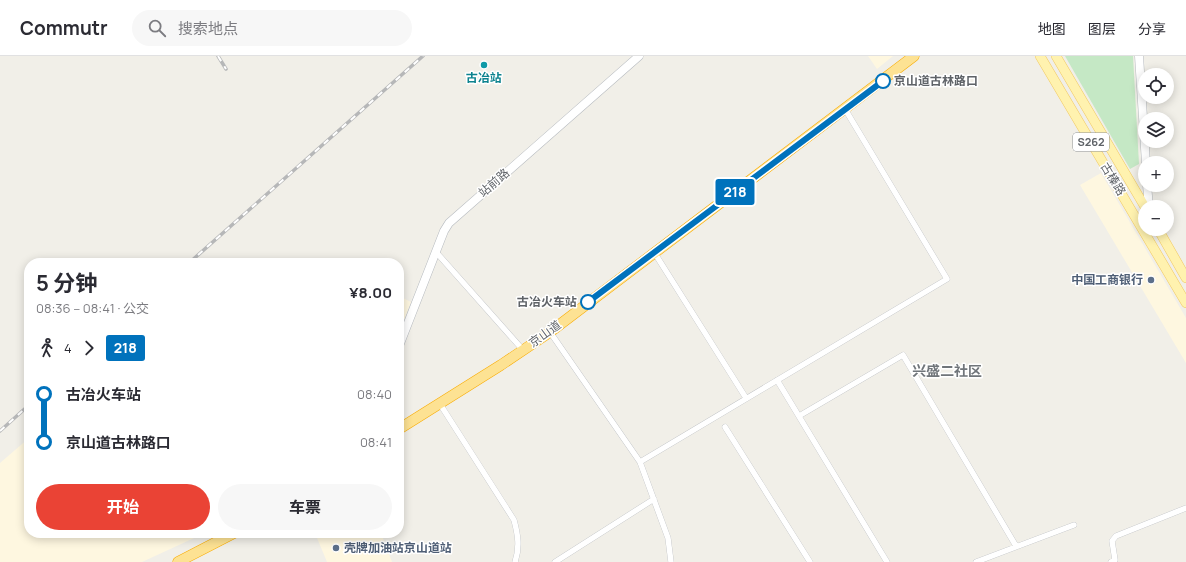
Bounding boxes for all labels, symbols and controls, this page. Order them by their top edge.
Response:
search box [132,10,412,46]
text: Commutr [20,15,108,41]
icon: search [146,17,168,39]
text: 搜索地点 [178,18,238,39]
text: 地图 [1038,19,1066,38]
text: 图层 [1088,19,1116,38]
text: 分享 [1138,19,1166,38]
marker: 古冶站 [479,60,489,70]
map controls [1138,68,1174,236]
button: locate [1138,68,1174,104]
place label: 古冶站 [466,69,502,86]
place label: 京山道古林路口 [894,72,978,89]
marker: 京山道古林路口 [875,73,891,89]
button: layers [1138,112,1174,148]
road number: S262 [1073,133,1109,151]
button: + [1138,156,1174,192]
street label: 古榛路 [1097,159,1130,199]
street label: 站前路 [475,164,513,201]
line badge: 218 [712,179,758,205]
text: 218 [723,182,747,201]
button: − [1138,200,1174,236]
text: 5 分钟 [36,268,97,298]
place label: 中国工商银行 [1071,271,1143,288]
marker: 中国工商银行 [1146,275,1156,285]
text: ¥8.00 [349,282,392,303]
place label: 古冶火车站 [517,293,577,310]
marker: 古冶火车站 [580,294,596,310]
text: 08:36 – 08:41 · 公交 [36,299,149,317]
street label: 京山道 [525,316,564,351]
icon: walk [36,337,58,359]
icon: forward [78,337,100,359]
text: 218 [114,338,137,357]
text: 4 [64,339,72,357]
district label: 兴盛二社区 [912,361,982,380]
text: 古冶火车站 [66,384,141,405]
text: 08:40 [357,385,392,403]
text: 京山道古林路口 [66,432,171,453]
text: 08:41 [360,433,392,451]
button: 开始 [36,484,210,530]
button: 车票 [218,484,392,530]
place label: 壳牌加油站京山道站 [344,539,452,556]
marker: 壳牌加油站京山道站 [331,543,341,553]

